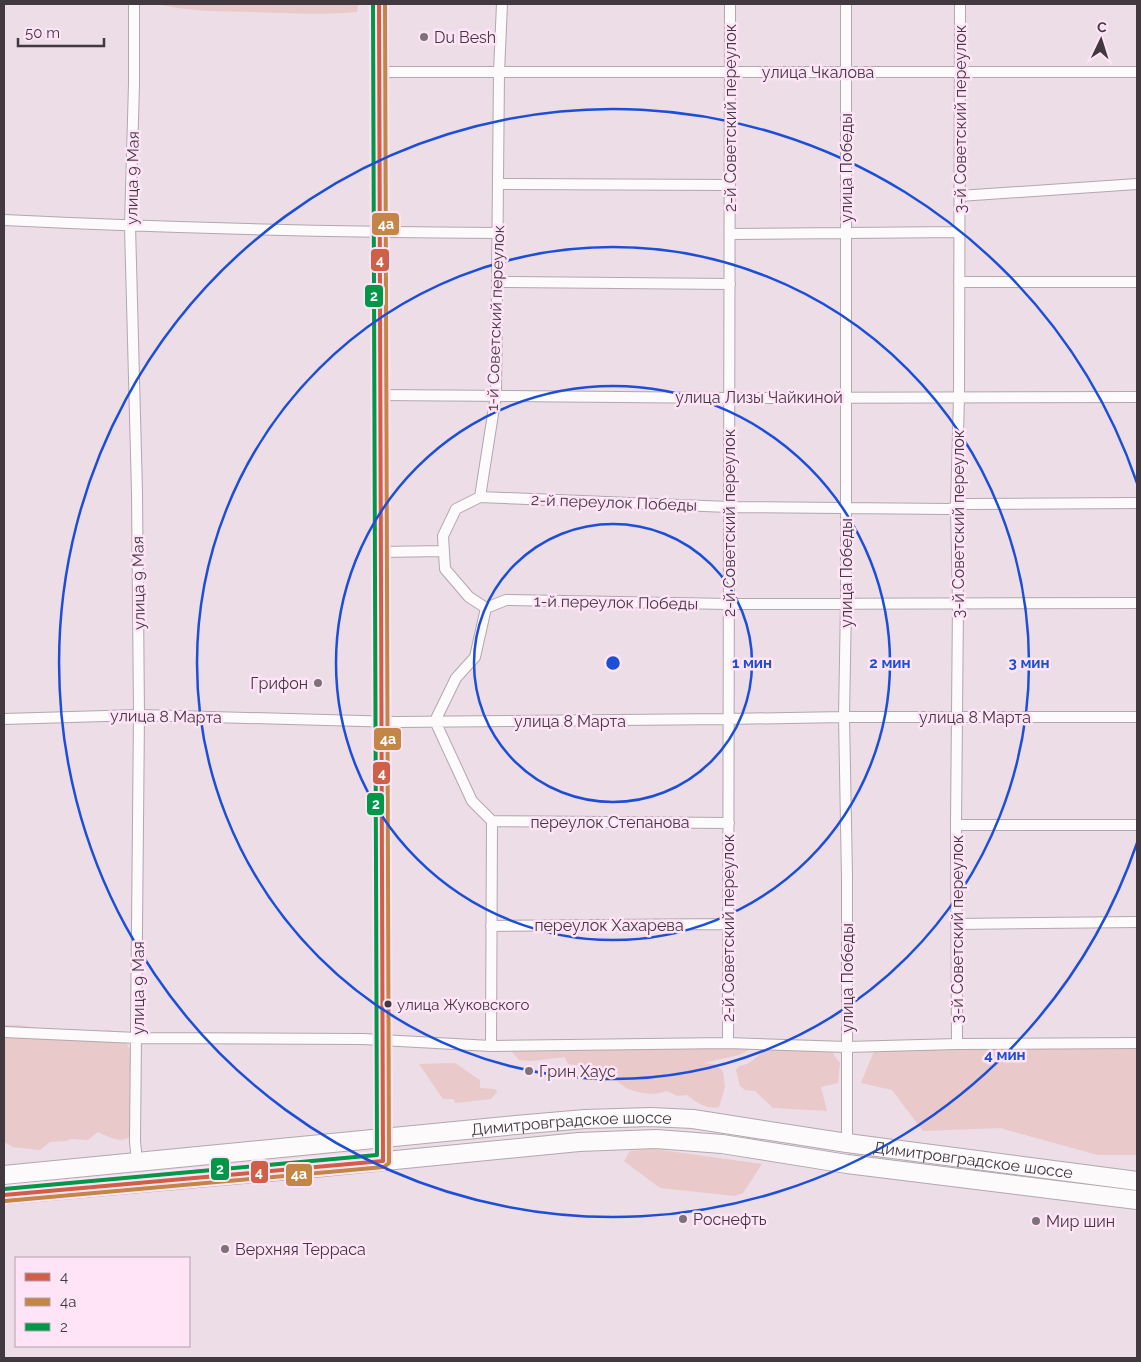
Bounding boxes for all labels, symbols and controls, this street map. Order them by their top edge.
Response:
scale bar [18,15,104,47]
north arrow [1076,15,1126,65]
text: С [1097,19,1108,35]
text: 50 m [25,24,60,42]
street label: 2-й Советский переулок [721,24,740,212]
street label: 3-й Советский переулок [951,25,970,213]
place label: Du Besh [434,28,496,47]
marker: Du Besh [418,31,430,43]
street label: улица Чкалова [762,63,874,82]
street label: улица Победы [837,113,856,223]
street label: улица 9 Мая [122,131,143,225]
line badge: 4а [371,212,400,236]
text: 4а [378,216,394,232]
street label: 1-й Советский переулок [483,225,508,412]
line badge: 4 [370,248,390,272]
text: 4 [376,252,384,268]
line badge: 2 [364,284,384,308]
text: 2 [370,288,378,304]
street label: улица Лизы Чайкиной [675,388,843,407]
street label: 2-й Советский переулок [720,429,739,617]
street label: 3-й Советский переулок [949,430,968,618]
street label: 2-й переулок Победы [531,490,697,515]
street label: улица Победы [837,518,856,628]
street label: улица 9 Мая [128,536,149,630]
street label: 1-й переулок Победы [534,592,698,613]
centre of rings [604,654,622,672]
text: 1 мин [732,654,772,672]
text: 2 мин [869,654,911,672]
text: 3 мин [1008,654,1050,672]
place label: Грифон [250,674,308,693]
marker: Грифон [312,677,324,689]
street label: улица 8 Марта [110,706,222,727]
street label: улица 8 Марта [919,708,1031,727]
street label: улица 8 Марта [514,712,626,731]
line badge: 4а [373,727,402,751]
text: 4а [380,731,396,747]
line badge: 4 [372,761,391,785]
text: 4 [378,765,386,781]
line badge: 2 [366,792,385,816]
text: 2 [372,796,380,812]
street label: переулок Степанова [530,813,690,832]
street label: 2-й Советский переулок [719,834,738,1022]
street label: 3-й Советский переулок [948,835,967,1023]
street label: переулок Хахарева [534,916,684,935]
street label: улица Победы [838,923,857,1033]
street label: улица 9 Мая [129,941,148,1035]
place label: улица Жуковского [397,996,530,1014]
marker: улица Жуковского [383,999,393,1009]
text: 4 мин [984,1046,1026,1064]
place label: Грин Хаус [539,1062,616,1081]
marker: Грин Хаус [523,1065,535,1077]
street label: Димитровградское шоссе [470,1108,672,1139]
street label: Димитровградское шоссе [872,1138,1074,1183]
line badge: 2 [210,1157,230,1181]
line badge: 4 [250,1160,269,1184]
text: 2 [216,1161,224,1177]
line badge: 4а [285,1163,313,1187]
text: 4 [255,1164,263,1180]
text: 4а [291,1166,307,1182]
place label: Роснефть [693,1210,767,1229]
place label: Мир шин [1046,1212,1115,1231]
marker: Роснефть [677,1213,689,1225]
marker: Мир шин [1030,1215,1042,1227]
place label: Верхняя Терраса [235,1240,366,1259]
marker: Верхняя Терраса [219,1243,231,1255]
legend [15,1257,190,1347]
text: 4 [60,1268,68,1286]
text: 4а [60,1293,76,1311]
text: 2 [60,1318,68,1336]

